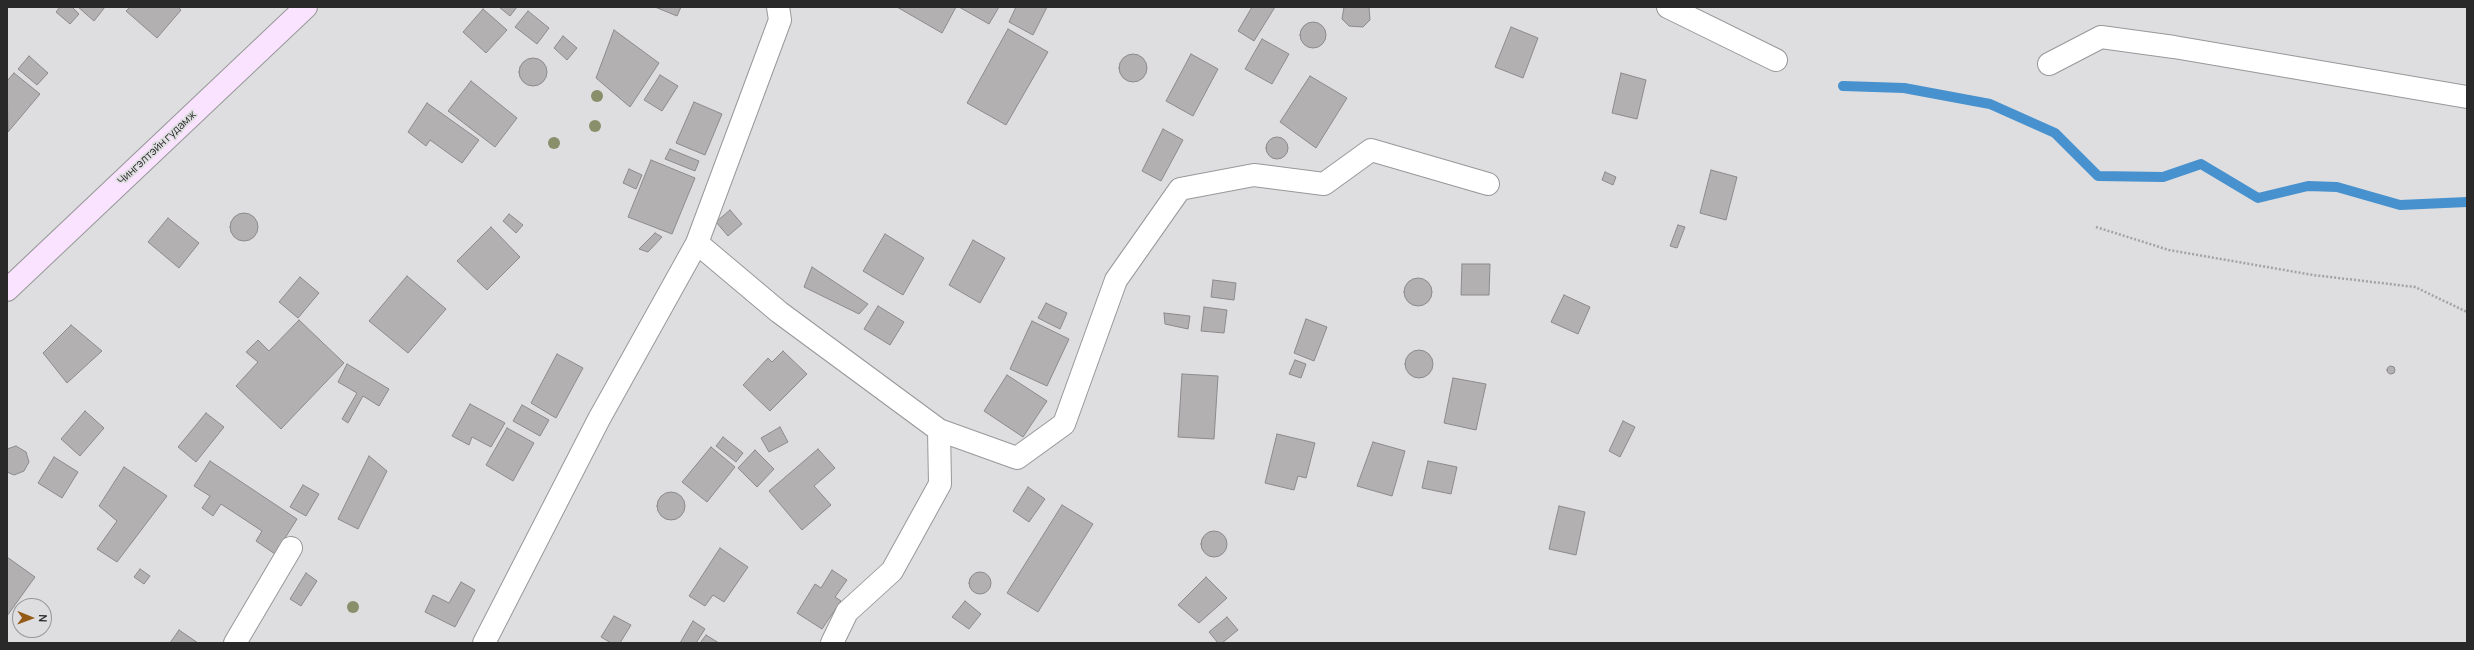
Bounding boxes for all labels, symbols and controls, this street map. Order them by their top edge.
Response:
street label: Чингэлтэйн гудамж [115,108,199,188]
north arrow [12,598,52,638]
text: N [36,614,51,622]

